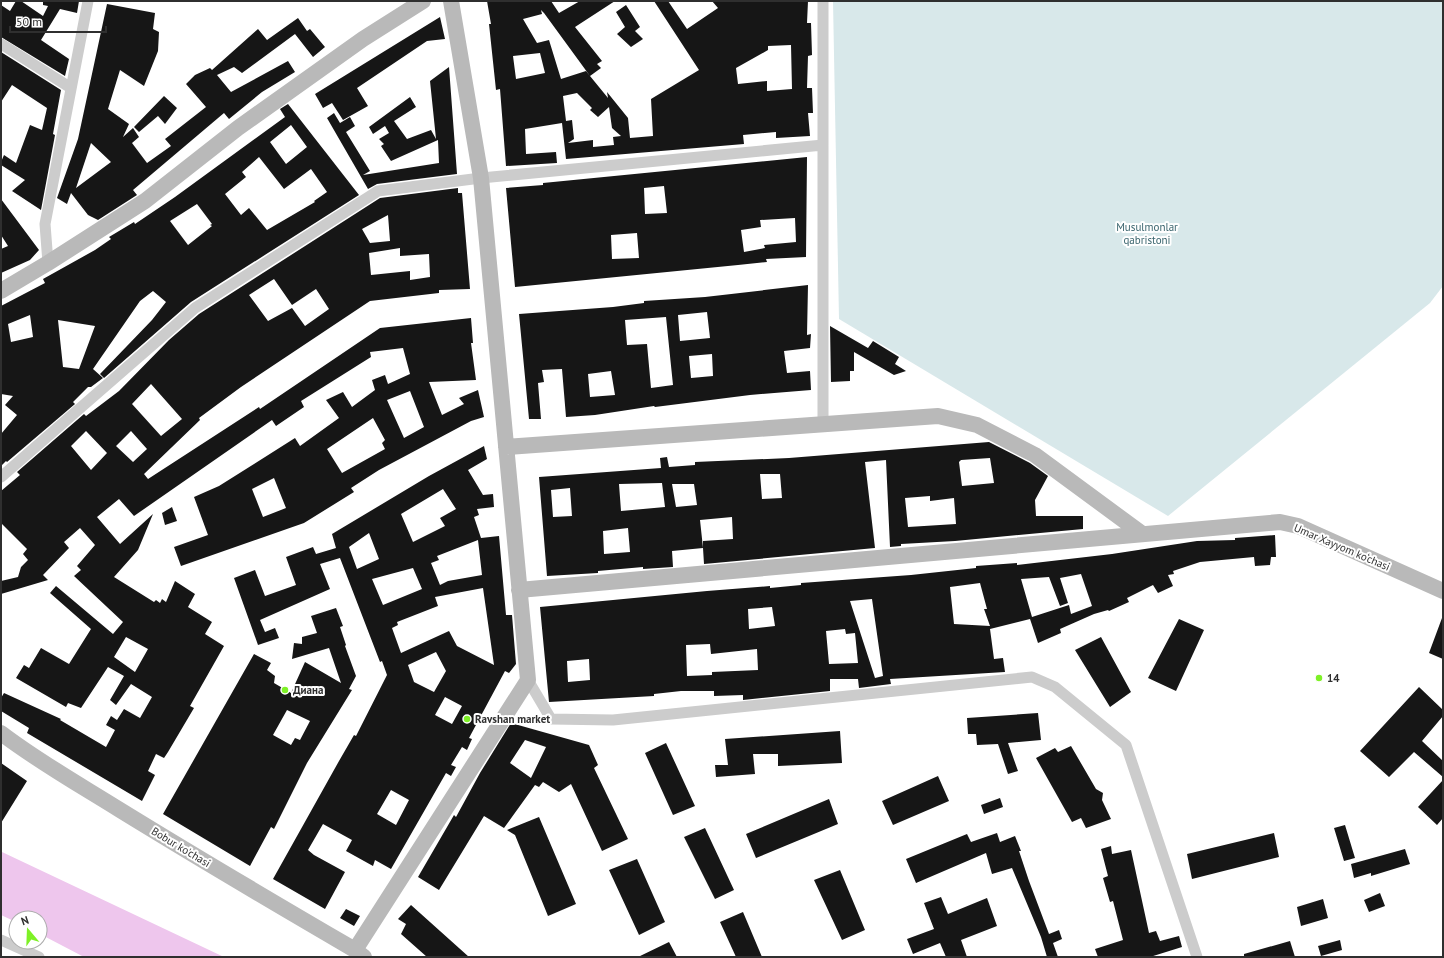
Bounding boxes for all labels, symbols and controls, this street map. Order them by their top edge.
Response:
scale bar [10,8,106,34]
text: 50 m [16,14,42,29]
park label: Musulmonlar qabristoni [1116,220,1178,247]
street label: Umar Xayyom ko‘chasi [1292,520,1392,574]
place label: 14 [1327,671,1340,685]
marker: 14 [1314,673,1324,683]
place label: Диана [293,683,323,697]
marker: Диана [280,685,290,695]
place label: Ravshan market [475,712,550,726]
marker: Ravshan market [462,714,472,724]
street label: Bobur ko'chasi [149,824,213,870]
north arrow [8,910,48,950]
text: N [19,913,30,928]

